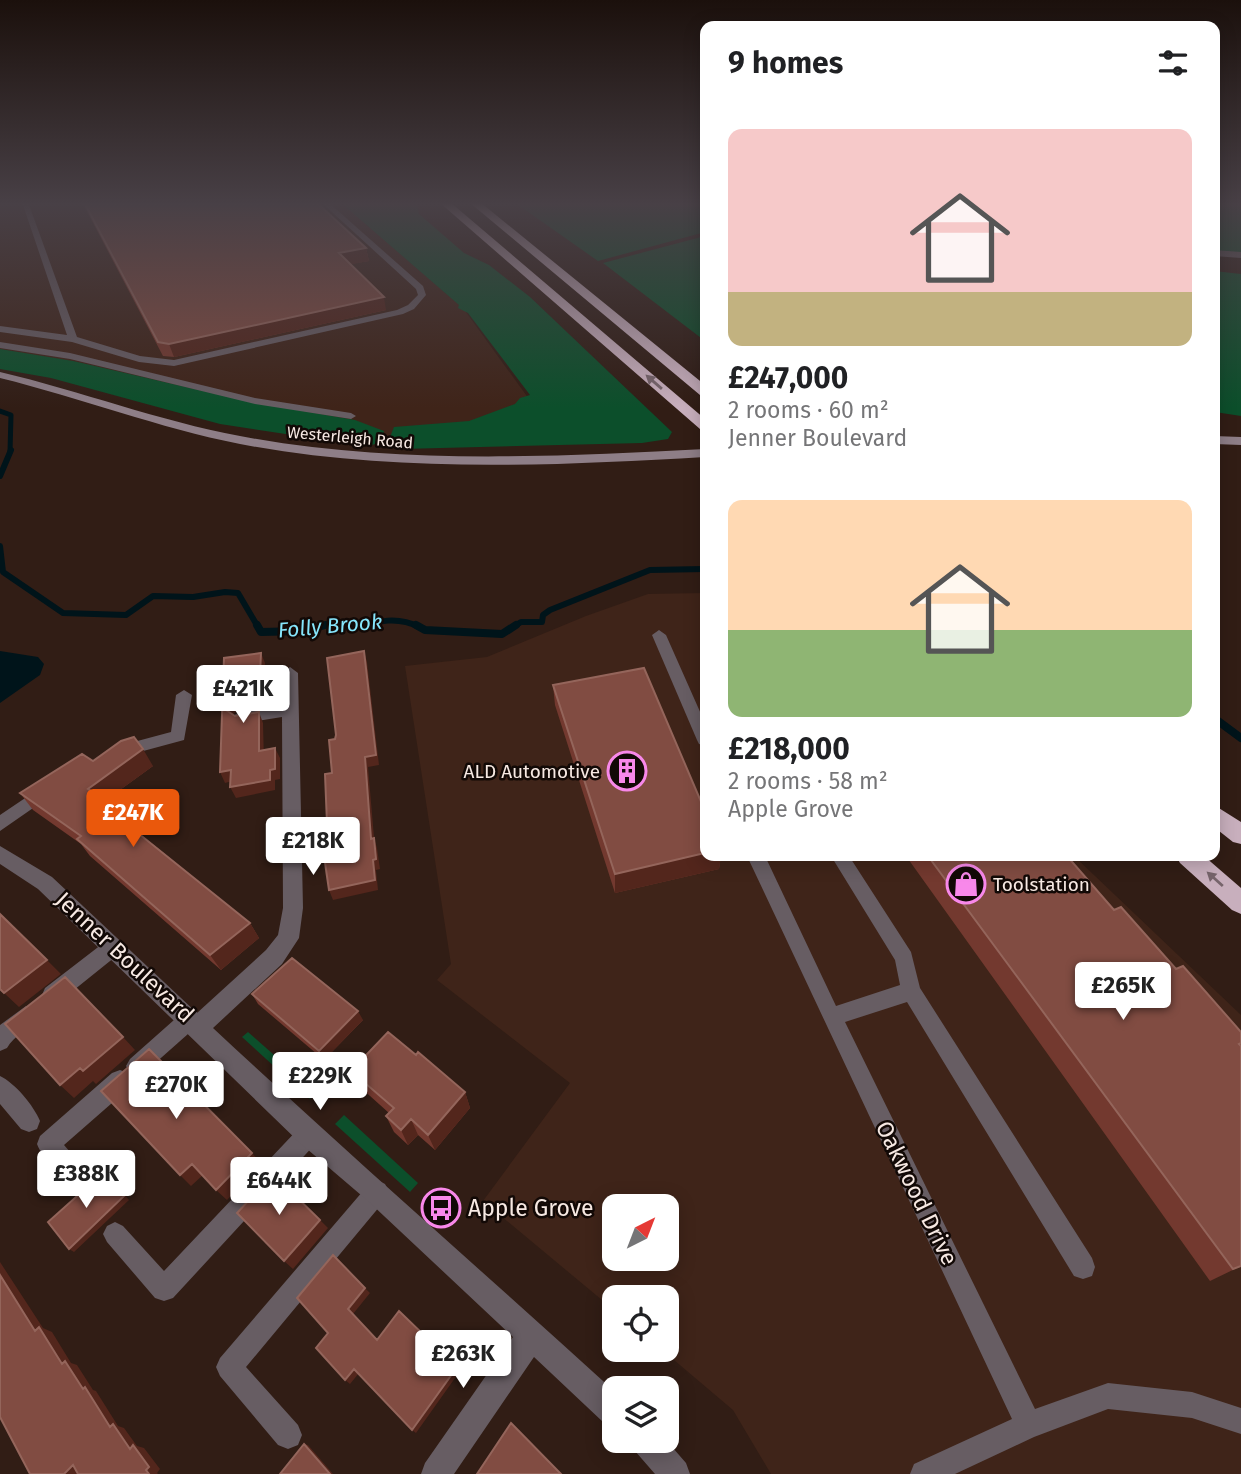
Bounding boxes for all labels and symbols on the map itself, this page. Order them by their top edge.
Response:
one-way arrow [645,374,662,390]
street label: Westerleigh Road [286,423,414,452]
water label: Folly Brook [277,608,383,644]
pin: £421K [194,666,292,725]
building icon: ALD Automotive [606,750,648,792]
place label: ALD Automotive [464,760,600,783]
pin: £247K [84,790,182,849]
pin: £218K [264,818,362,877]
shop icon: Toolstation [945,863,987,905]
one-way arrow [1206,872,1223,887]
place label: Toolstation [993,873,1090,896]
street label: Jenner Boulevard [50,886,200,1028]
pin: £265K [1074,962,1172,1022]
pin: £229K [271,1052,369,1112]
pin: £270K [127,1062,225,1121]
street label: Oakwood Drive [870,1116,964,1270]
pin: £388K [37,1150,135,1210]
pin: £644K [230,1158,328,1217]
bus stop icon: Apple Grove [420,1187,462,1229]
place label: Apple Grove [468,1194,594,1222]
north arrow [602,1194,679,1270]
pin: £263K [414,1330,512,1390]

